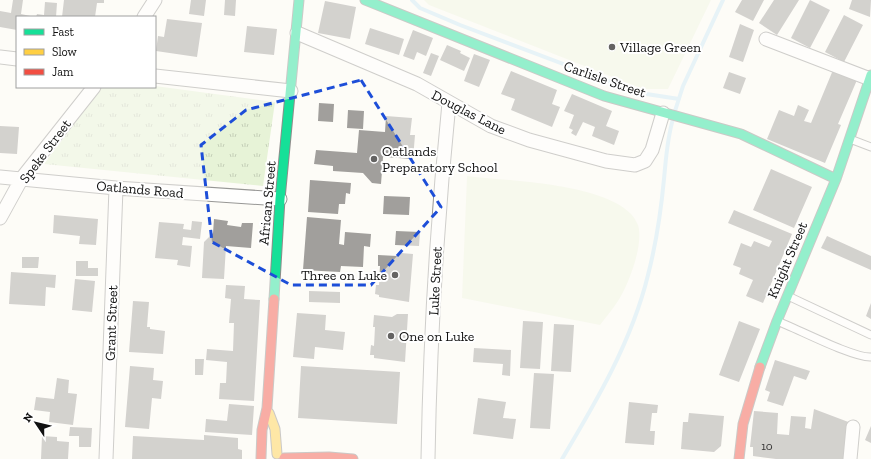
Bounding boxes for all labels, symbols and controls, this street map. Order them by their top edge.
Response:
legend [16,16,156,88]
text: Fast [52,25,75,39]
place label: Village Green [619,39,701,56]
marker: Village Green [607,42,617,52]
text: Slow [52,45,78,59]
street label: Carlisle Street [562,57,649,102]
text: Jam [52,65,74,79]
street label: Douglas Lane [429,86,509,139]
street label: Speke Street [16,115,75,187]
place label: Oatlands Preparatory School [382,143,498,176]
marker: Oatlands Preparatory School [369,154,379,164]
street label: African Street [255,159,280,246]
street label: Oatlands Road [96,177,185,202]
street label: Knight Street [764,219,812,301]
street label: Luke Street [425,245,446,316]
place label: Three on Luke [301,267,387,284]
marker: Three on Luke [390,270,400,280]
street label: Grant Street [102,284,121,361]
place label: One on Luke [399,328,475,345]
marker: One on Luke [386,331,396,341]
north arrow [16,403,56,443]
text: N [20,410,36,425]
house number: 10 [761,439,773,453]

